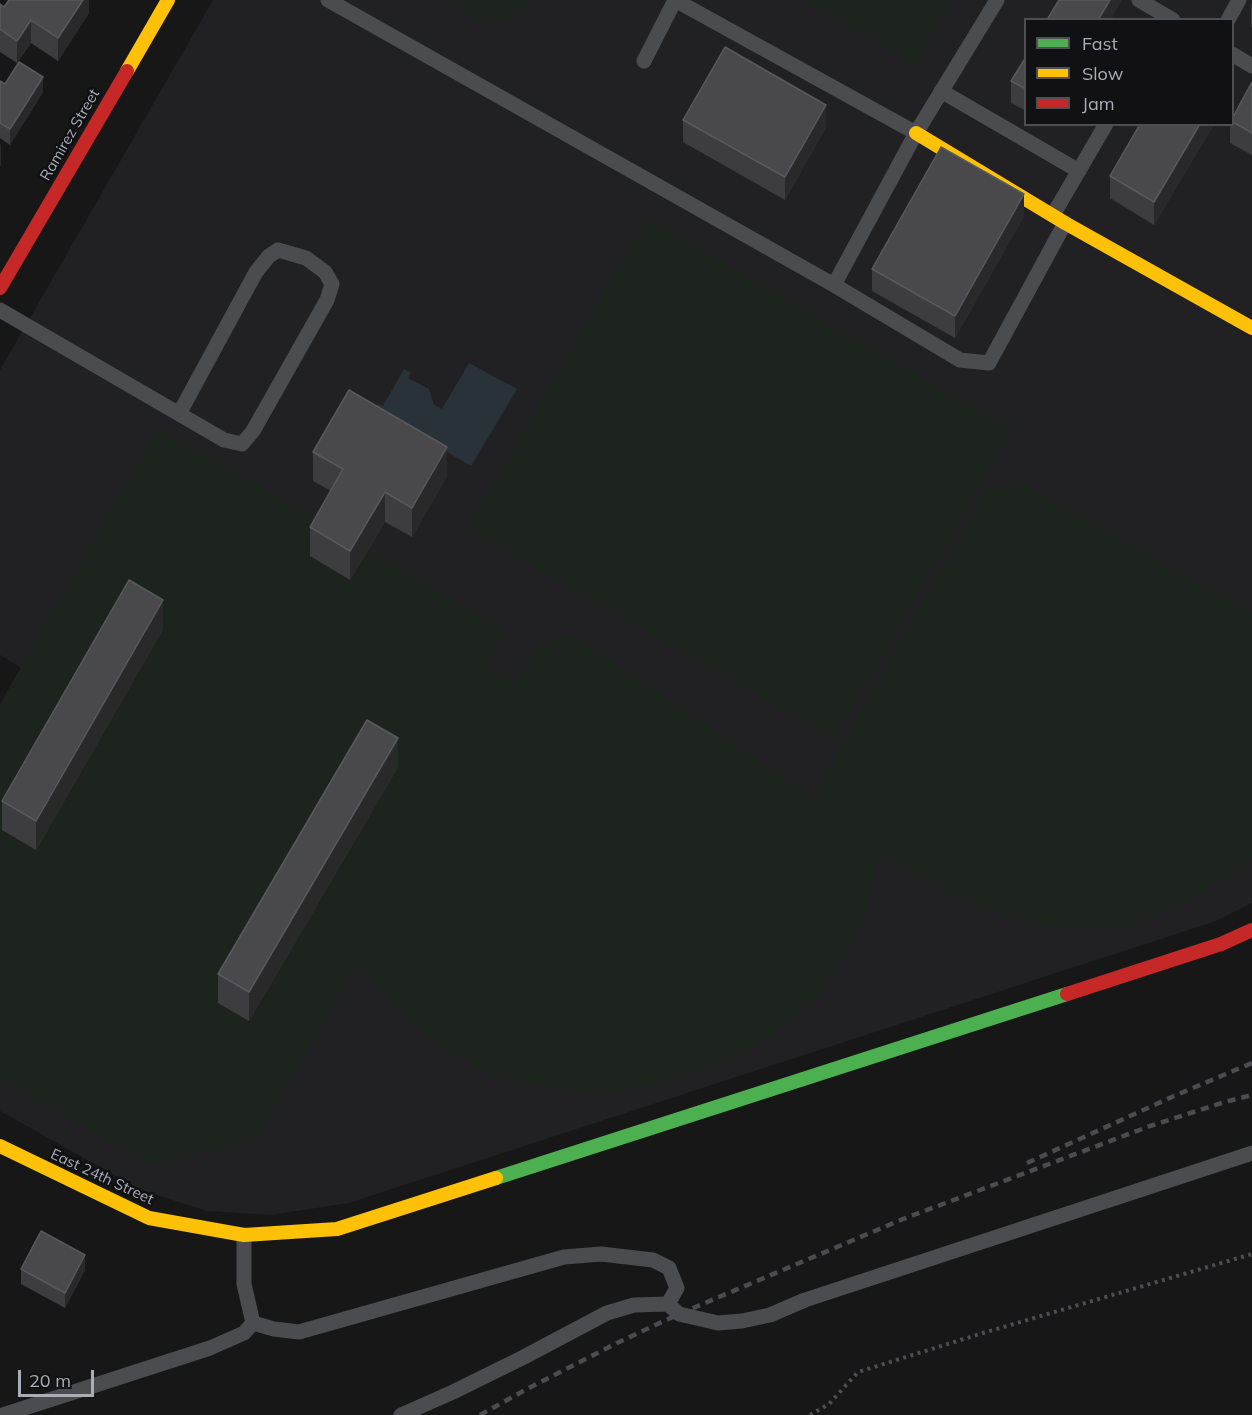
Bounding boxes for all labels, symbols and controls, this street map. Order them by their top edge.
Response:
legend [1024,18,1234,126]
text: Fast [1082,32,1118,55]
text: Slow [1082,62,1123,85]
street label: Ramirez Street [37,86,103,184]
text: Jam [1082,92,1115,115]
street label: East 24th Street [48,1145,156,1209]
scale bar [21,1358,98,1396]
text: 20 m [29,1369,71,1392]

